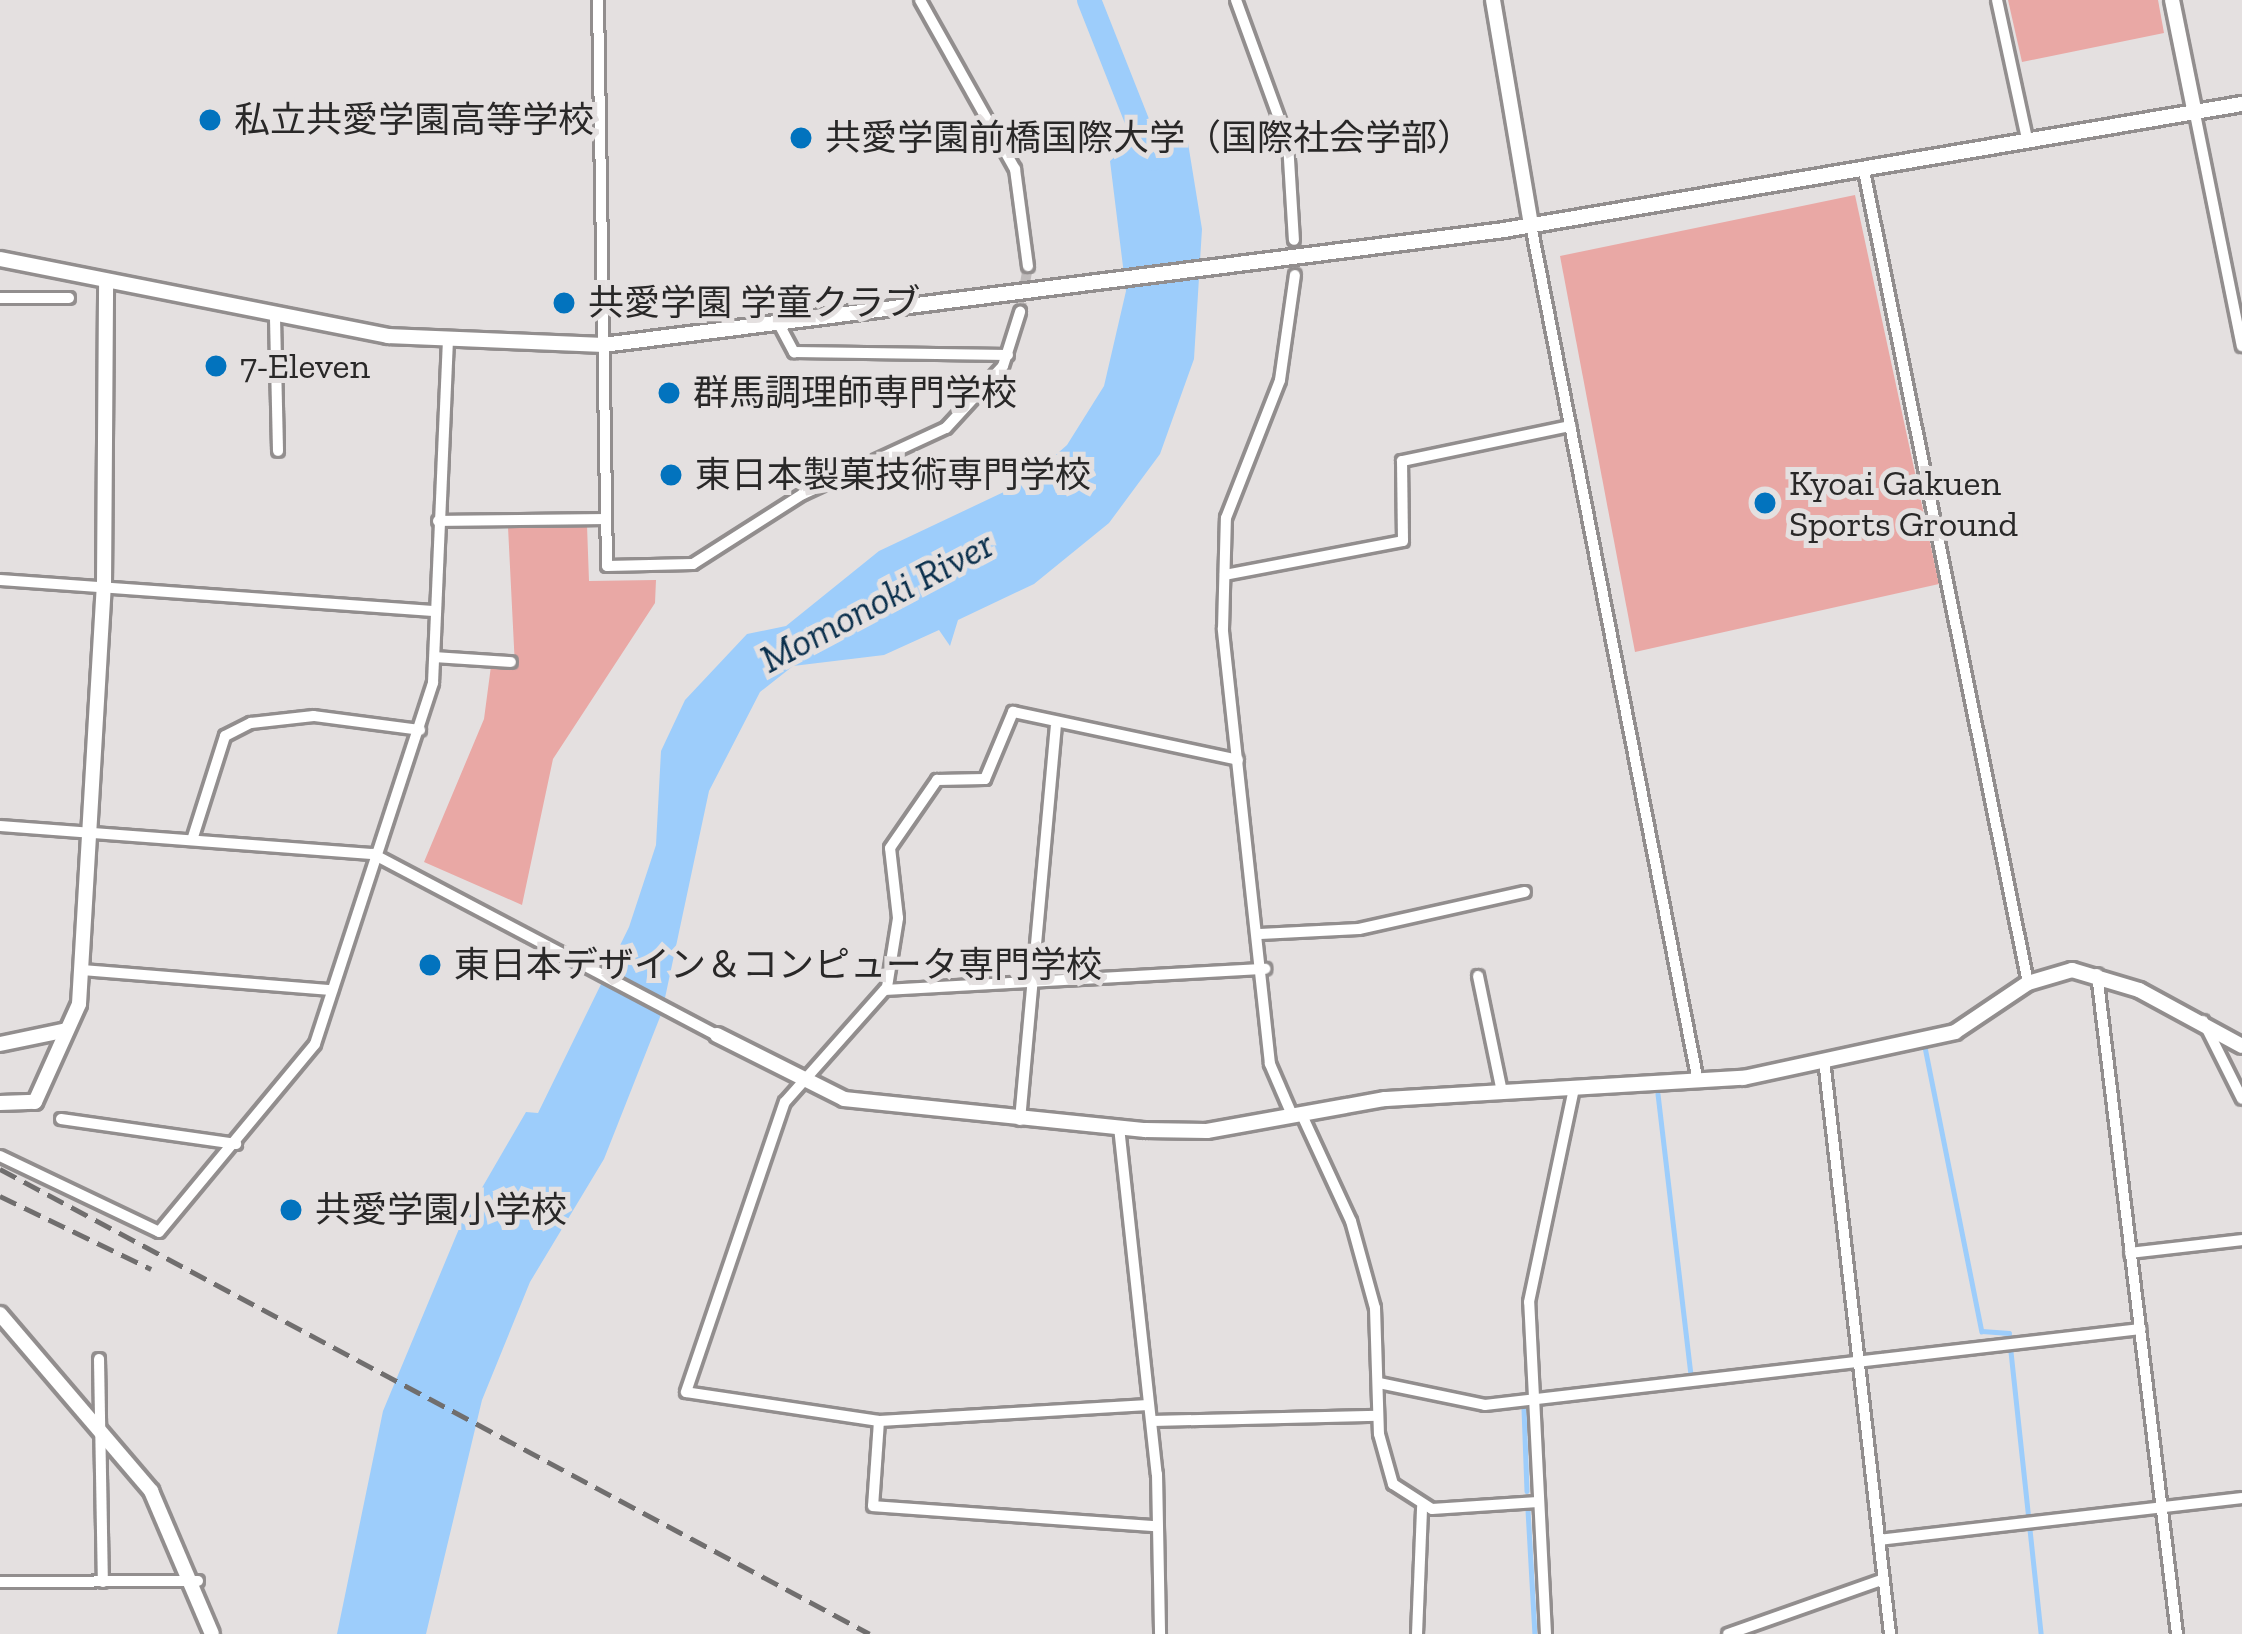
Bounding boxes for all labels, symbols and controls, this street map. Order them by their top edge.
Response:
place label: 私立共愛学園高等学校 [234,98,594,142]
marker: 私立共愛学園高等学校 [197,107,223,133]
place label: 共愛学園前橋国際大学（国際社会学部） [825,116,1473,160]
marker: 共愛学園前橋国際大学（国際社会学部） [788,125,814,151]
place label: 共愛学園 学童クラブ [588,281,920,325]
marker: 共愛学園 学童クラブ [551,290,577,316]
place label: 7-Eleven [240,344,370,388]
marker: 7-Eleven [203,353,229,379]
place label: 群馬調理師専門学校 [693,371,1017,415]
marker: 群馬調理師専門学校 [656,380,682,406]
place label: 東日本製菓技術専門学校 [695,453,1091,497]
place label: Kyoai Gakuen Sports Ground [1789,460,2018,545]
marker: 東日本製菓技術専門学校 [658,462,684,488]
marker: Kyoai Gakuen Sports Ground [1752,490,1778,516]
water label: Momonoki River [752,521,1002,683]
place label: 東日本デザイン＆コンピュータ専門学校 [454,943,1102,987]
marker: 東日本デザイン＆コンピュータ専門学校 [417,952,443,978]
place label: 共愛学園小学校 [315,1188,567,1232]
marker: 共愛学園小学校 [278,1197,304,1223]

